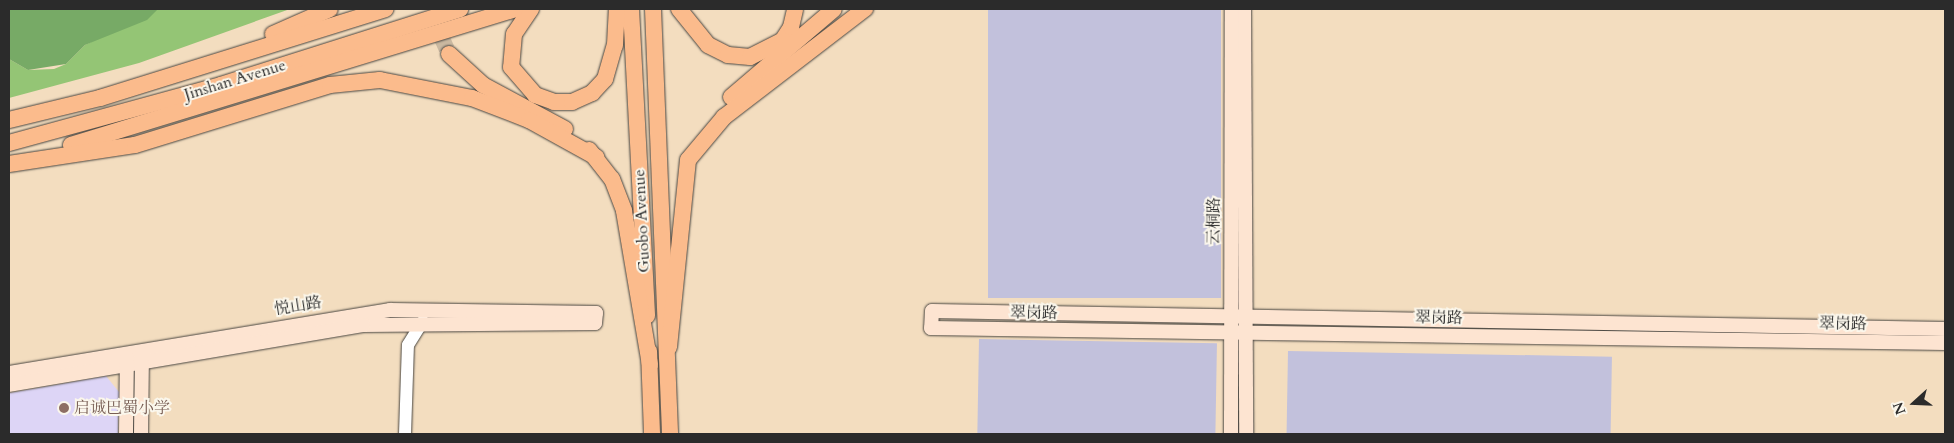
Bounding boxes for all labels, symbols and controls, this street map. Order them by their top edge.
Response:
street label: Jinshan Avenue [182,55,288,105]
street label: Guobo Avenue [630,169,654,273]
street label: 云桐路 [1204,197,1224,245]
street label: 悦山路 [273,293,323,319]
street label: 翠岗路 [1010,303,1058,323]
street label: 翠岗路 [1415,308,1463,328]
street label: 翠岗路 [1819,314,1867,334]
north arrow [1889,378,1939,428]
place label: 启诚巴蜀小学 [74,398,170,418]
text: N [1888,399,1910,417]
marker: 启诚巴蜀小学 [58,402,70,414]

